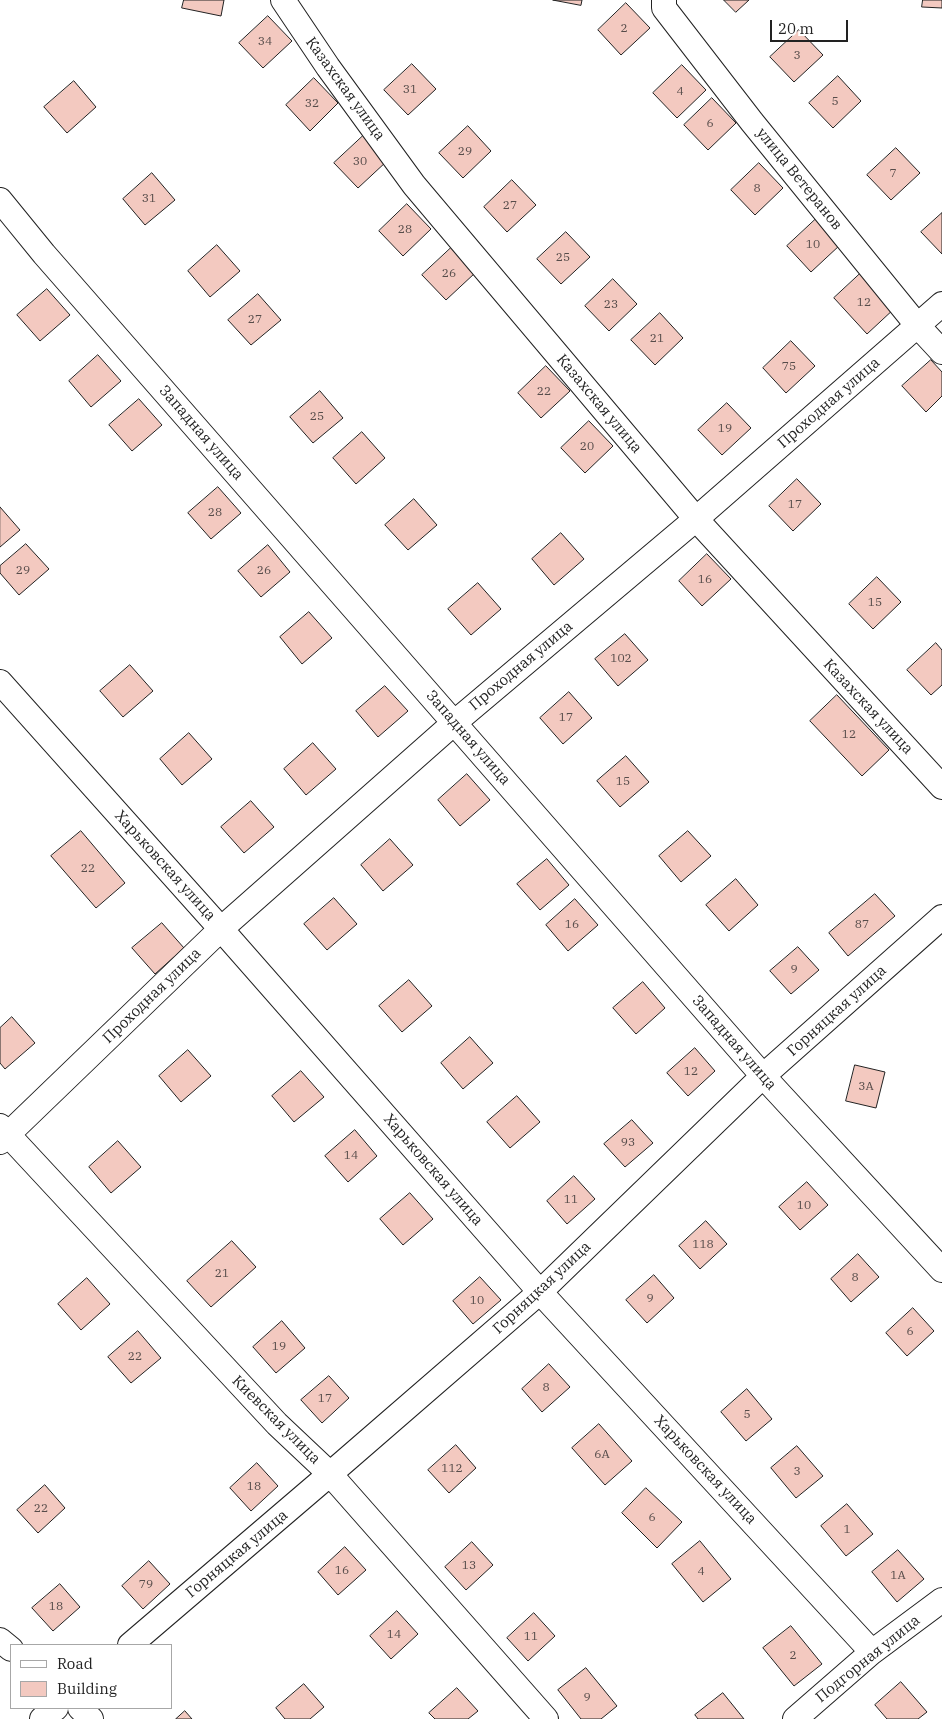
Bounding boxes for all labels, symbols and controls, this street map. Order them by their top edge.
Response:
scale bar [772,10,850,42]
text: 20 m [778,19,814,38]
house number: 2 [620,22,628,36]
street label: Казахская улица [301,34,389,144]
house number: 34 [258,35,272,49]
house number: 3 [793,49,801,63]
house number: 31 [403,83,417,97]
house number: 4 [676,85,684,99]
house number: 5 [831,95,839,109]
house number: 32 [305,97,319,111]
house number: 6 [706,117,714,131]
street label: улица Ветеранов [752,124,846,234]
house number: 29 [458,145,472,159]
house number: 30 [353,155,367,169]
house number: 7 [889,167,897,181]
house number: 8 [753,182,761,196]
house number: 31 [142,192,156,206]
house number: 27 [503,199,517,213]
house number: 28 [398,223,412,237]
house number: 10 [806,238,820,252]
house number: 25 [556,251,570,265]
house number: 26 [442,267,456,281]
house number: 12 [857,296,871,310]
house number: 23 [604,298,618,312]
house number: 27 [248,313,262,327]
house number: 21 [650,332,664,346]
street label: Казахская улица [552,351,646,457]
street label: Проходная улица [774,354,884,452]
house number: 75 [782,360,796,374]
street label: Западная улица [155,382,247,484]
house number: 22 [537,385,551,399]
house number: 25 [310,410,324,424]
house number: 19 [718,422,732,436]
house number: 20 [580,440,594,454]
house number: 17 [788,498,802,512]
house number: 28 [208,506,222,520]
house number: 29 [16,564,30,578]
house number: 26 [257,564,271,578]
house number: 16 [698,573,712,587]
house number: 15 [868,596,882,610]
street label: Проходная улица [466,617,576,715]
house number: 102 [610,652,632,666]
street label: Казахская улица [819,656,917,758]
street label: Западная улица [422,687,514,789]
house number: 17 [559,711,573,725]
house number: 12 [842,728,856,742]
house number: 15 [616,775,630,789]
street label: Харьковская улица [111,807,219,925]
house number: 22 [81,862,95,876]
house number: 16 [565,918,579,932]
house number: 87 [855,918,869,932]
street label: Проходная улица [99,945,205,1047]
street label: Горняцкая улица [784,962,890,1060]
house number: 9 [790,963,798,977]
street label: Западная улица [688,992,780,1094]
house number: 12 [684,1065,698,1079]
house number: 3А [858,1080,874,1094]
street label: Харьковская улица [380,1110,486,1230]
house number: 93 [621,1136,635,1150]
house number: 14 [344,1149,358,1163]
house number: 11 [564,1193,578,1207]
house number: 10 [797,1199,811,1213]
street label: Горняцкая улица [489,1238,595,1338]
house number: 118 [692,1238,714,1252]
house number: 21 [215,1267,229,1281]
house number: 8 [851,1271,859,1285]
house number: 9 [646,1292,654,1306]
house number: 10 [470,1294,484,1308]
house number: 6 [906,1325,914,1339]
house number: 19 [272,1340,286,1354]
house number: 22 [128,1350,142,1364]
street label: Киевская улица [228,1372,324,1468]
house number: 8 [542,1381,550,1395]
house number: 17 [318,1392,332,1406]
house number: 5 [743,1408,751,1422]
street label: Харьковская улица [650,1412,760,1528]
house number: 6А [594,1448,610,1462]
house number: 112 [441,1462,463,1476]
house number: 3 [793,1465,801,1479]
house number: 18 [247,1480,261,1494]
house number: 22 [34,1502,48,1516]
street label: Горняцкая улица [182,1506,292,1602]
house number: 6 [648,1511,656,1525]
house number: 1 [843,1523,851,1537]
house number: 13 [462,1559,476,1573]
house number: 16 [335,1564,349,1578]
house number: 4 [697,1565,705,1579]
house number: 1А [890,1569,906,1583]
house number: 79 [139,1578,153,1592]
house number: 18 [49,1600,63,1614]
street label: Подгорная улица [812,1611,924,1707]
house number: 14 [387,1628,401,1642]
house number: 11 [524,1630,538,1644]
legend [10,1644,172,1709]
house number: 2 [789,1649,797,1663]
text: Road [57,1654,93,1673]
text: Building [57,1679,117,1698]
house number: 9 [583,1691,591,1705]

